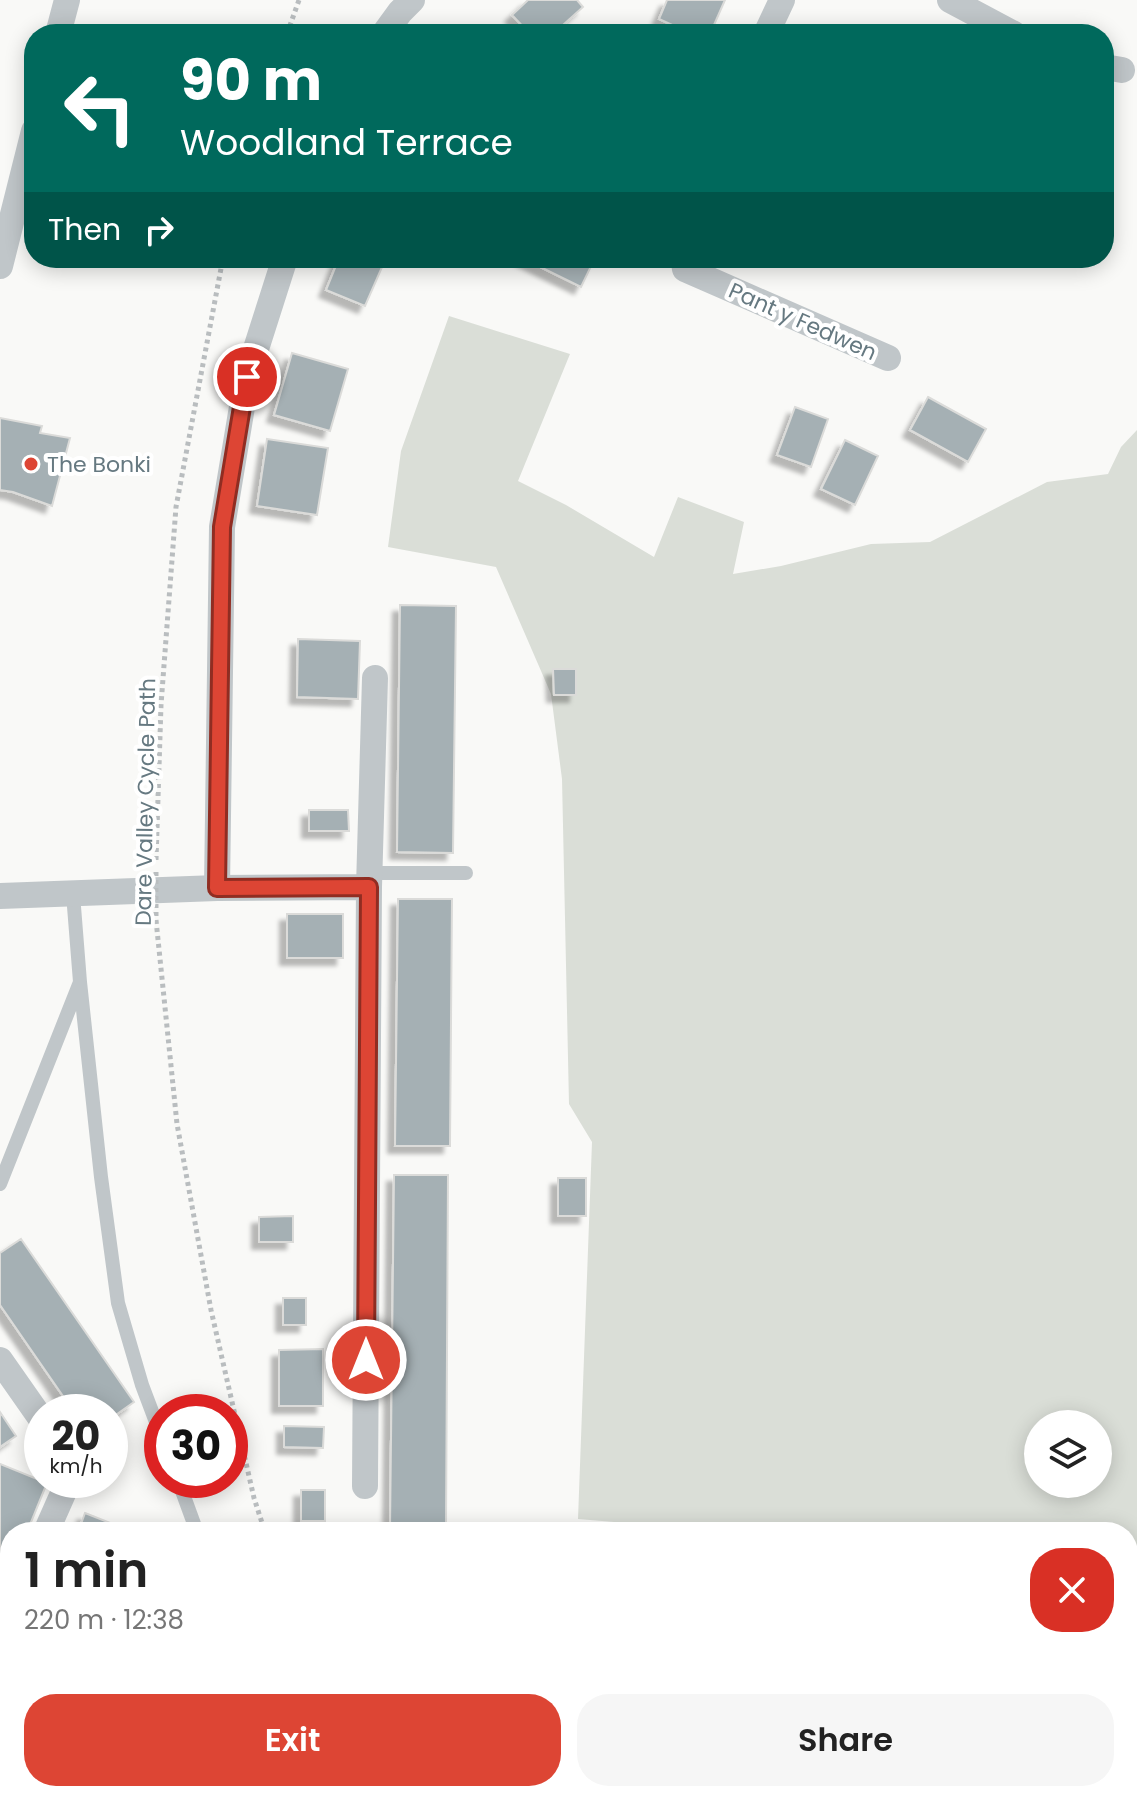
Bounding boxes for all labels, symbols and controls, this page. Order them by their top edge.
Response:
text: 90 m [180,41,322,120]
icon: left [48,56,152,160]
text: Woodland Terrace [180,117,513,168]
text: Then [48,208,121,251]
icon: right [137,208,181,252]
street label: Pant y Fedwen [724,275,882,368]
pin [213,343,281,411]
icon: arrive [225,355,269,399]
place label: The Bonki [47,449,151,480]
marker: The Bonki [22,455,40,473]
street label: Dare Valley Cycle Path [128,678,163,926]
position arrow [324,1318,408,1402]
speed limit sign: 30 [144,1394,248,1498]
text: 20 [52,1408,100,1464]
map controls [1024,1410,1112,1498]
button: layers [1024,1410,1112,1498]
text: km/h [49,1452,103,1480]
text: 1 min [24,1537,148,1604]
button: close [1030,1548,1114,1632]
text: 220 m · 12:38 [24,1602,184,1638]
button: Exit [24,1694,561,1786]
button: Share [577,1694,1114,1786]

